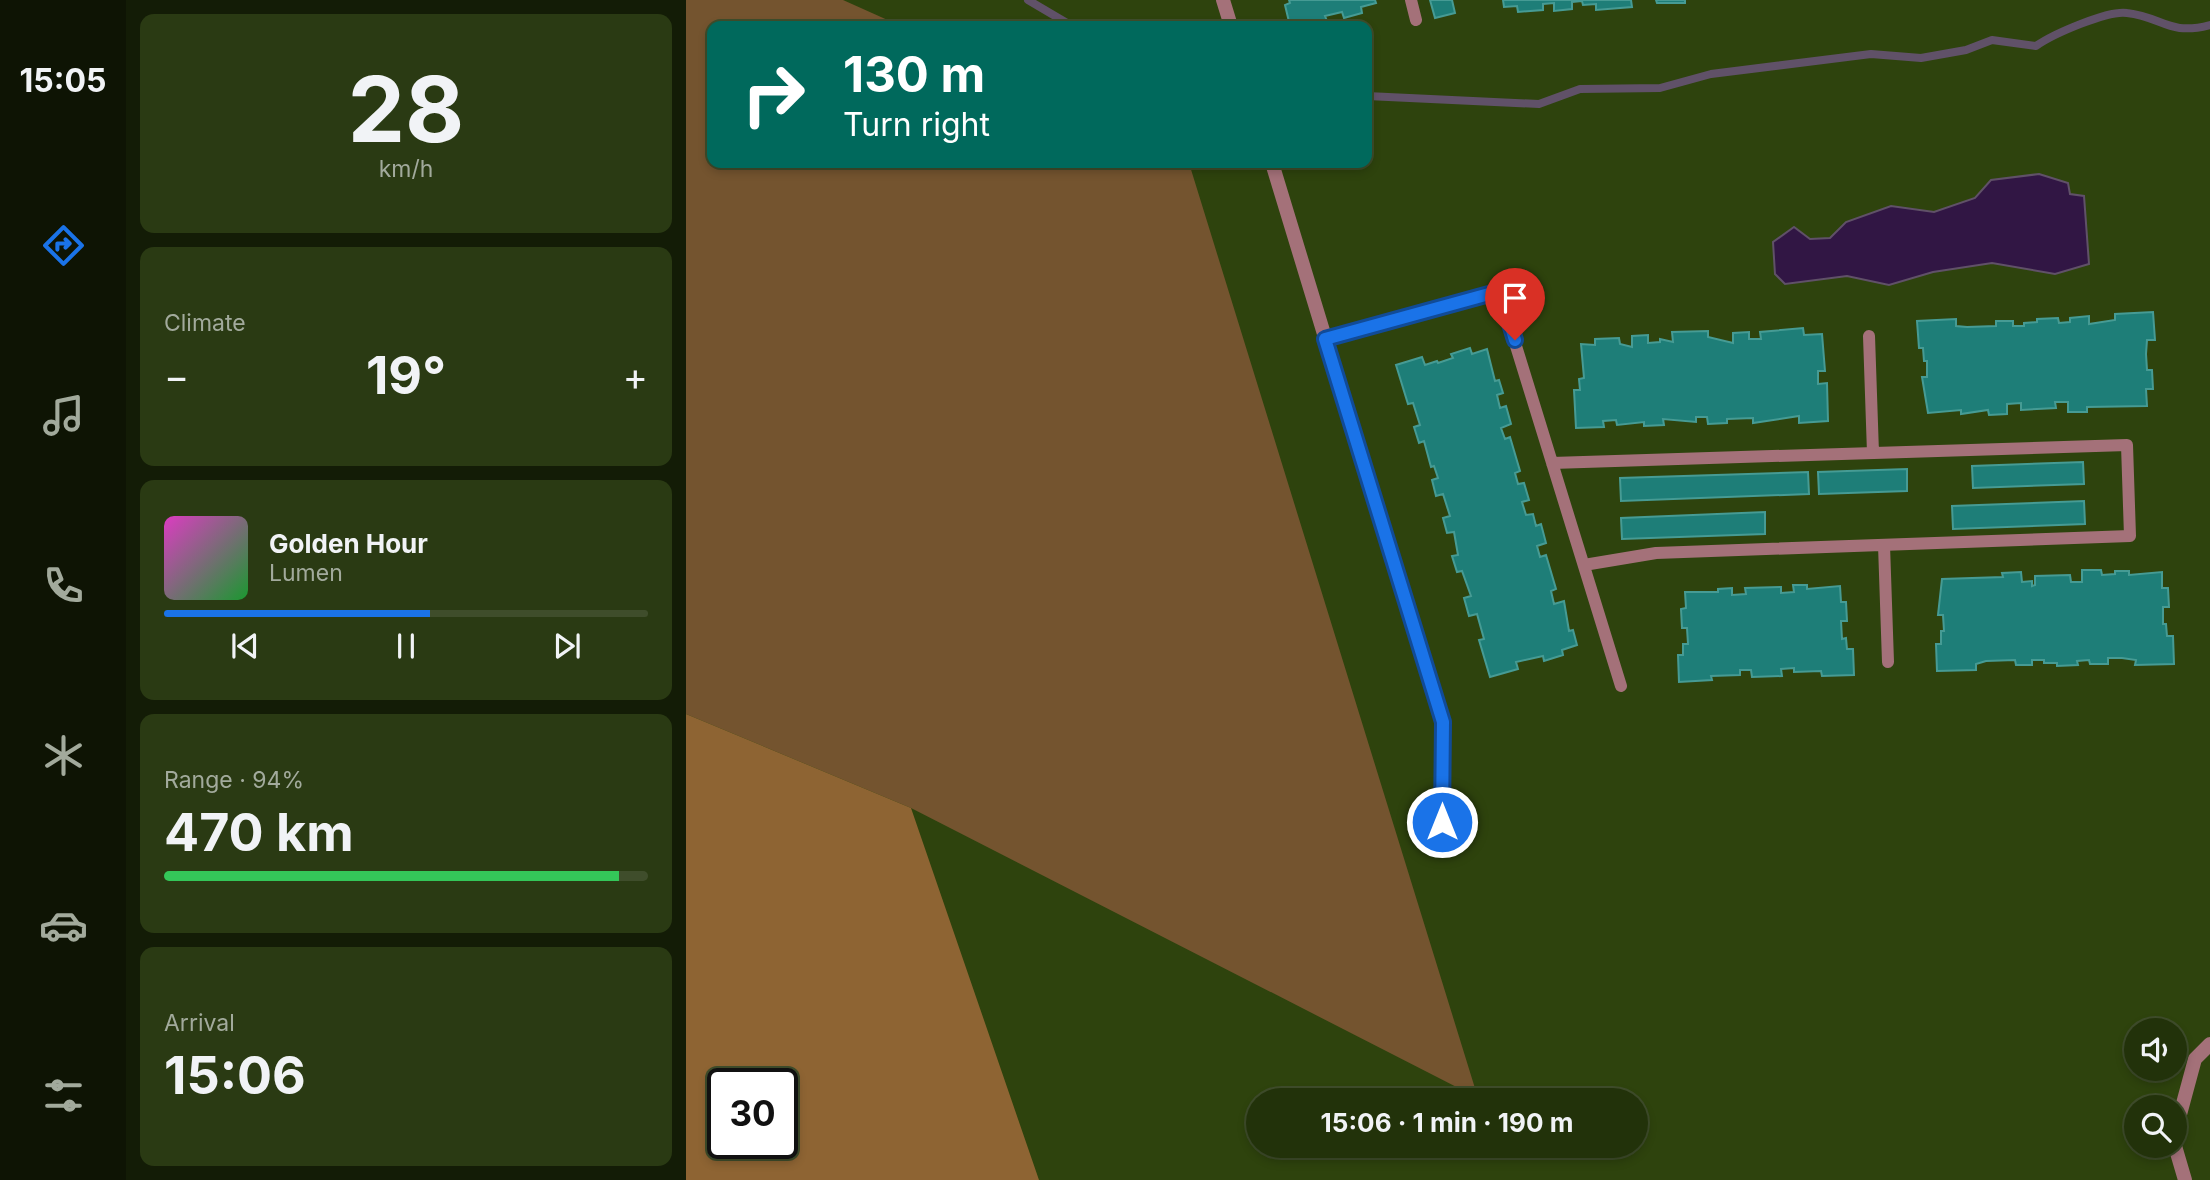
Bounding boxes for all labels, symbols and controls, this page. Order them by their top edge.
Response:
text: 130 m [843,45,985,104]
icon: right [728,49,819,140]
text: 28 [348,54,464,164]
text: 15:05 [20,61,106,100]
text: Turn right [843,105,990,144]
text: km/h [379,155,433,183]
icon: directions [39,221,88,270]
pin [1485,268,1545,340]
icon: arrive [1496,279,1534,317]
text: Climate [164,309,246,337]
text: 19° [366,344,446,407]
text: − [164,353,189,399]
text: + [623,353,648,399]
icon: music [39,391,88,440]
text: Golden Hour [269,528,428,559]
text: Lumen [269,559,343,587]
icon: phone [39,561,88,610]
icon: previous [226,627,264,665]
icon: pause [387,627,425,665]
icon: next [548,627,586,665]
icon: climate [39,731,88,780]
text: Range · 94% [164,766,304,794]
position arrow [1405,785,1479,859]
text: 470 km [164,801,354,864]
icon: car [39,901,88,950]
text: Arrival [164,1009,235,1037]
map controls [2124,1018,2187,1158]
button: sound [2124,1018,2187,1081]
text: 15:06 [164,1044,306,1107]
speed limit sign: 30 [707,1068,798,1159]
icon: filters [39,1071,88,1120]
button: search [2124,1095,2187,1158]
text: 15:06 · 1 min · 190 m [1321,1107,1573,1138]

